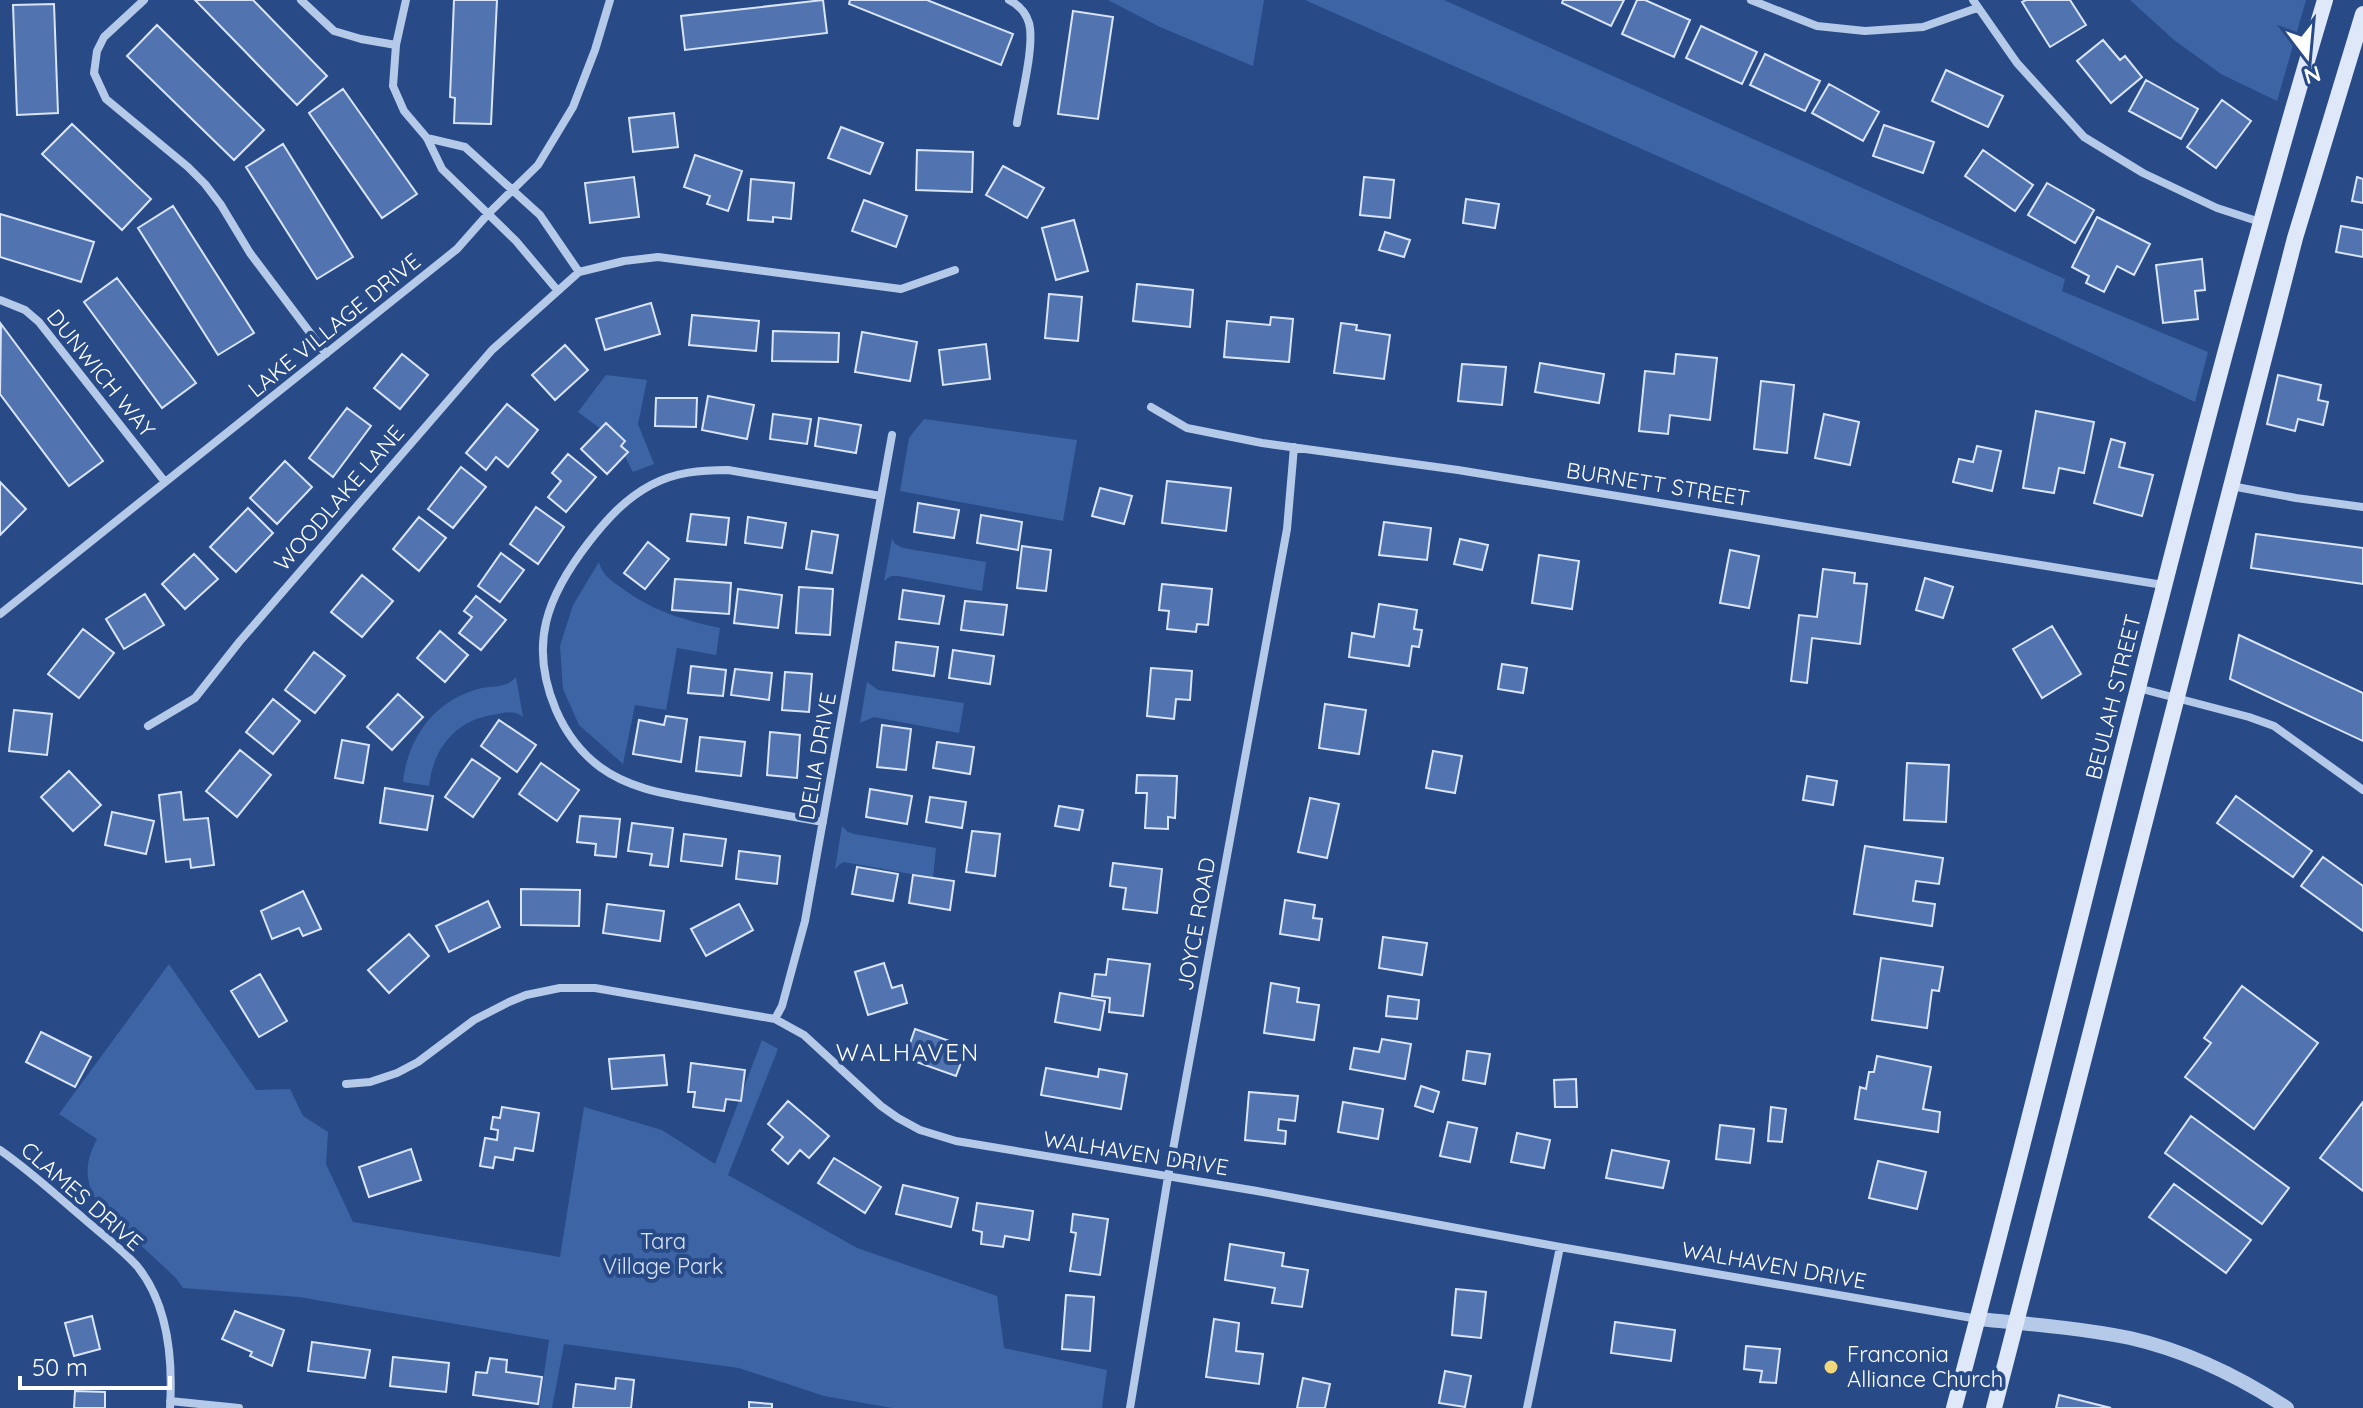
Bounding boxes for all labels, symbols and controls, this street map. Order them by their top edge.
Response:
north arrow [2267,16,2347,96]
text: N [2301,60,2324,91]
street label: LAKE VILLAGE DRIVE [242,247,426,403]
street label: DUNWICH WAY [41,303,161,443]
street label: WOODLAKE LANE [268,419,410,577]
street label: BURNETT STREET [1564,456,1752,512]
street label: BEULAH STREET [2079,612,2147,782]
street label: DELIA DRIVE [792,690,842,822]
street label: JOYCE ROAD [1171,855,1221,993]
district label: WALHAVEN [836,1037,980,1067]
street label: WALHAVEN DRIVE [1041,1125,1231,1181]
street label: CLAMES DRIVE [15,1135,149,1257]
park label: Tara Village Park [602,1227,724,1280]
street label: WALHAVEN DRIVE [1679,1235,1869,1295]
scale bar [20,1340,170,1390]
place label: Franconia Alliance Church [1847,1340,2003,1393]
text: 50 m [32,1352,88,1382]
marker: Franconia Alliance Church [1822,1358,1840,1376]

